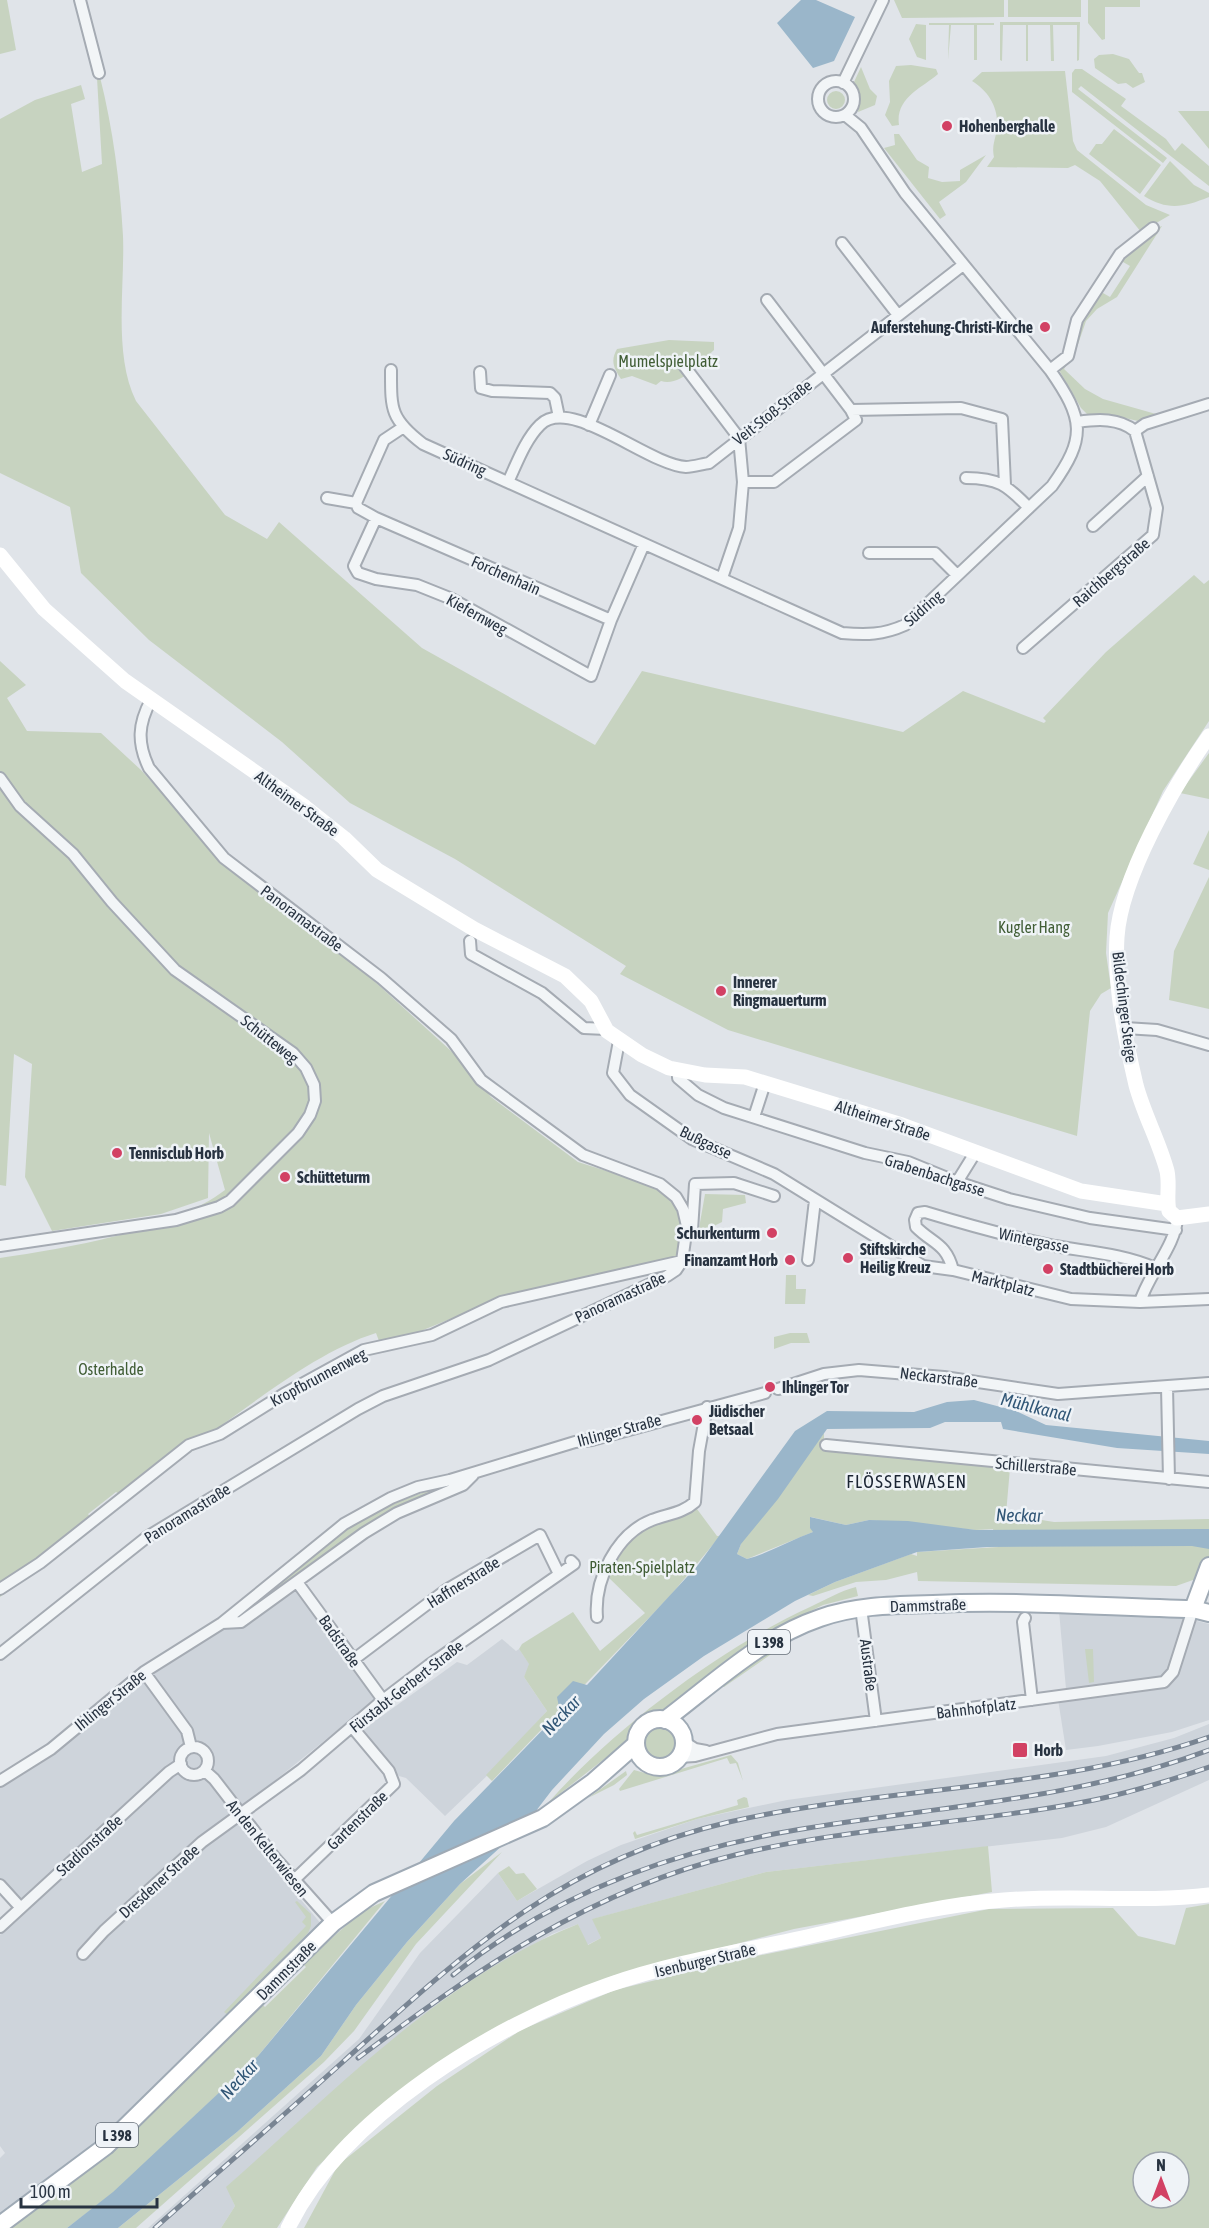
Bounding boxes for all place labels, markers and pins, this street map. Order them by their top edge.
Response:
place label: Hohenberghalle [959,117,1055,135]
marker: Hohenberghalle [940,119,954,133]
place label: Auferstehung-Christi-Kirche [870,318,1033,336]
marker: Auferstehung-Christi-Kirche [1038,320,1052,334]
place label: Innerer Ringmauerturm [733,973,826,1009]
marker: Innerer Ringmauerturm [714,984,728,998]
place label: Tennisclub Horb [129,1144,224,1162]
marker: Tennisclub Horb [110,1146,124,1160]
place label: Schütteturm [297,1168,370,1186]
marker: Schütteturm [278,1170,292,1184]
place label: Schurkenturm [677,1224,760,1242]
marker: Schurkenturm [765,1226,779,1240]
place label: Stiftskirche Heilig Kreuz [860,1240,931,1276]
place label: Finanzamt Horb [684,1251,778,1269]
marker: Stiftskirche Heilig Kreuz [841,1251,855,1265]
marker: Finanzamt Horb [783,1253,797,1267]
place label: Stadtbücherei Horb [1060,1260,1175,1278]
marker: Stadtbücherei Horb [1041,1262,1055,1276]
place label: Ihlinger Tor [782,1378,849,1396]
marker: Ihlinger Tor [763,1380,777,1394]
place label: Jüdischer Betsaal [708,1402,765,1438]
marker: Jüdischer Betsaal [690,1413,704,1427]
marker: Horb [1011,1741,1029,1759]
place label: Horb [1034,1741,1064,1759]

